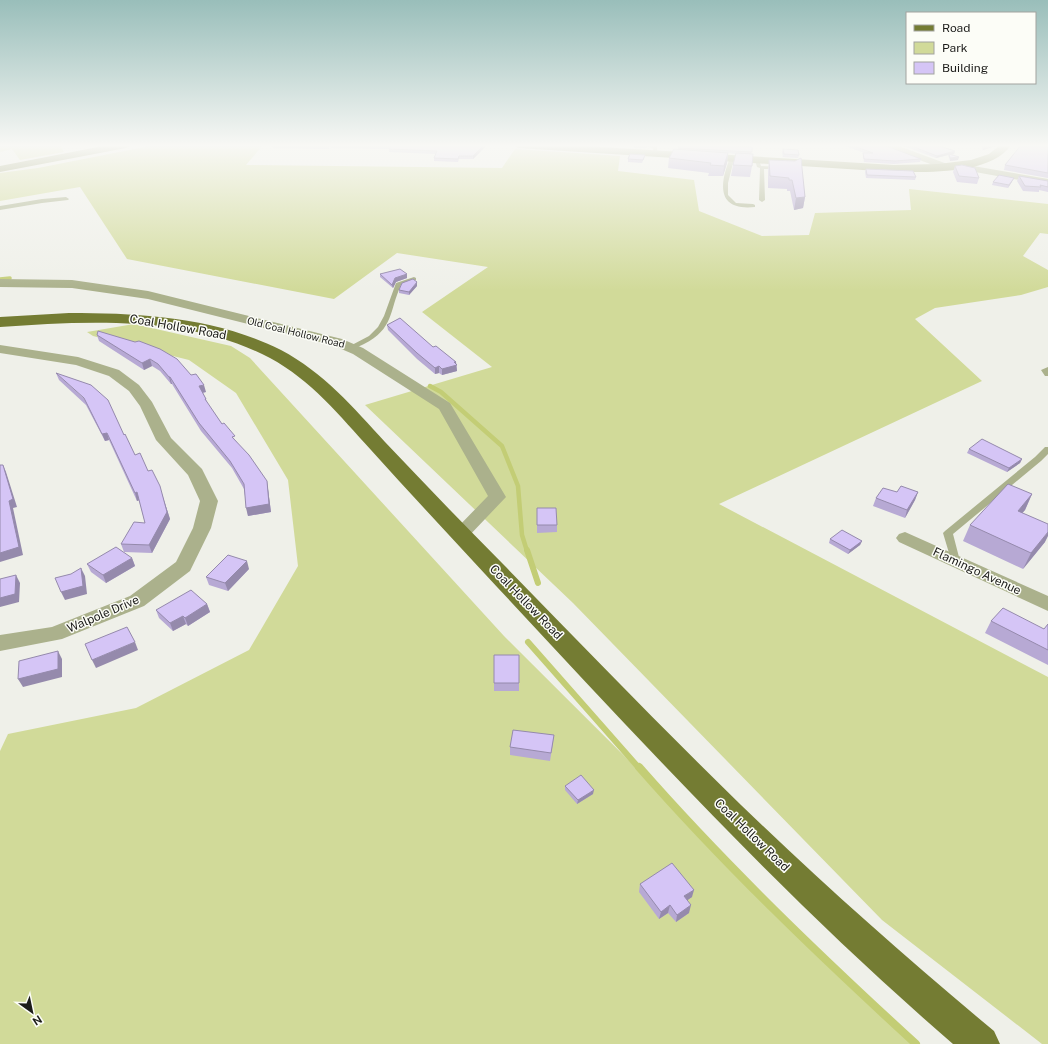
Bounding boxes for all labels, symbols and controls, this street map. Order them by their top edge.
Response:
legend [906,12,1036,84]
text: Road [942,21,970,35]
text: Park [942,41,968,55]
text: Building [942,61,988,75]
street label: Coal Hollow Road [128,312,228,342]
street label: Old Coal Hollow Road [246,314,346,350]
street label: Flamingo Avenue [931,544,1024,598]
street label: Coal Hollow Road [487,562,565,642]
street label: Walpole Drive [65,592,141,635]
street label: Coal Hollow Road [712,796,792,874]
north arrow [12,992,52,1032]
text: N [31,1013,44,1028]

